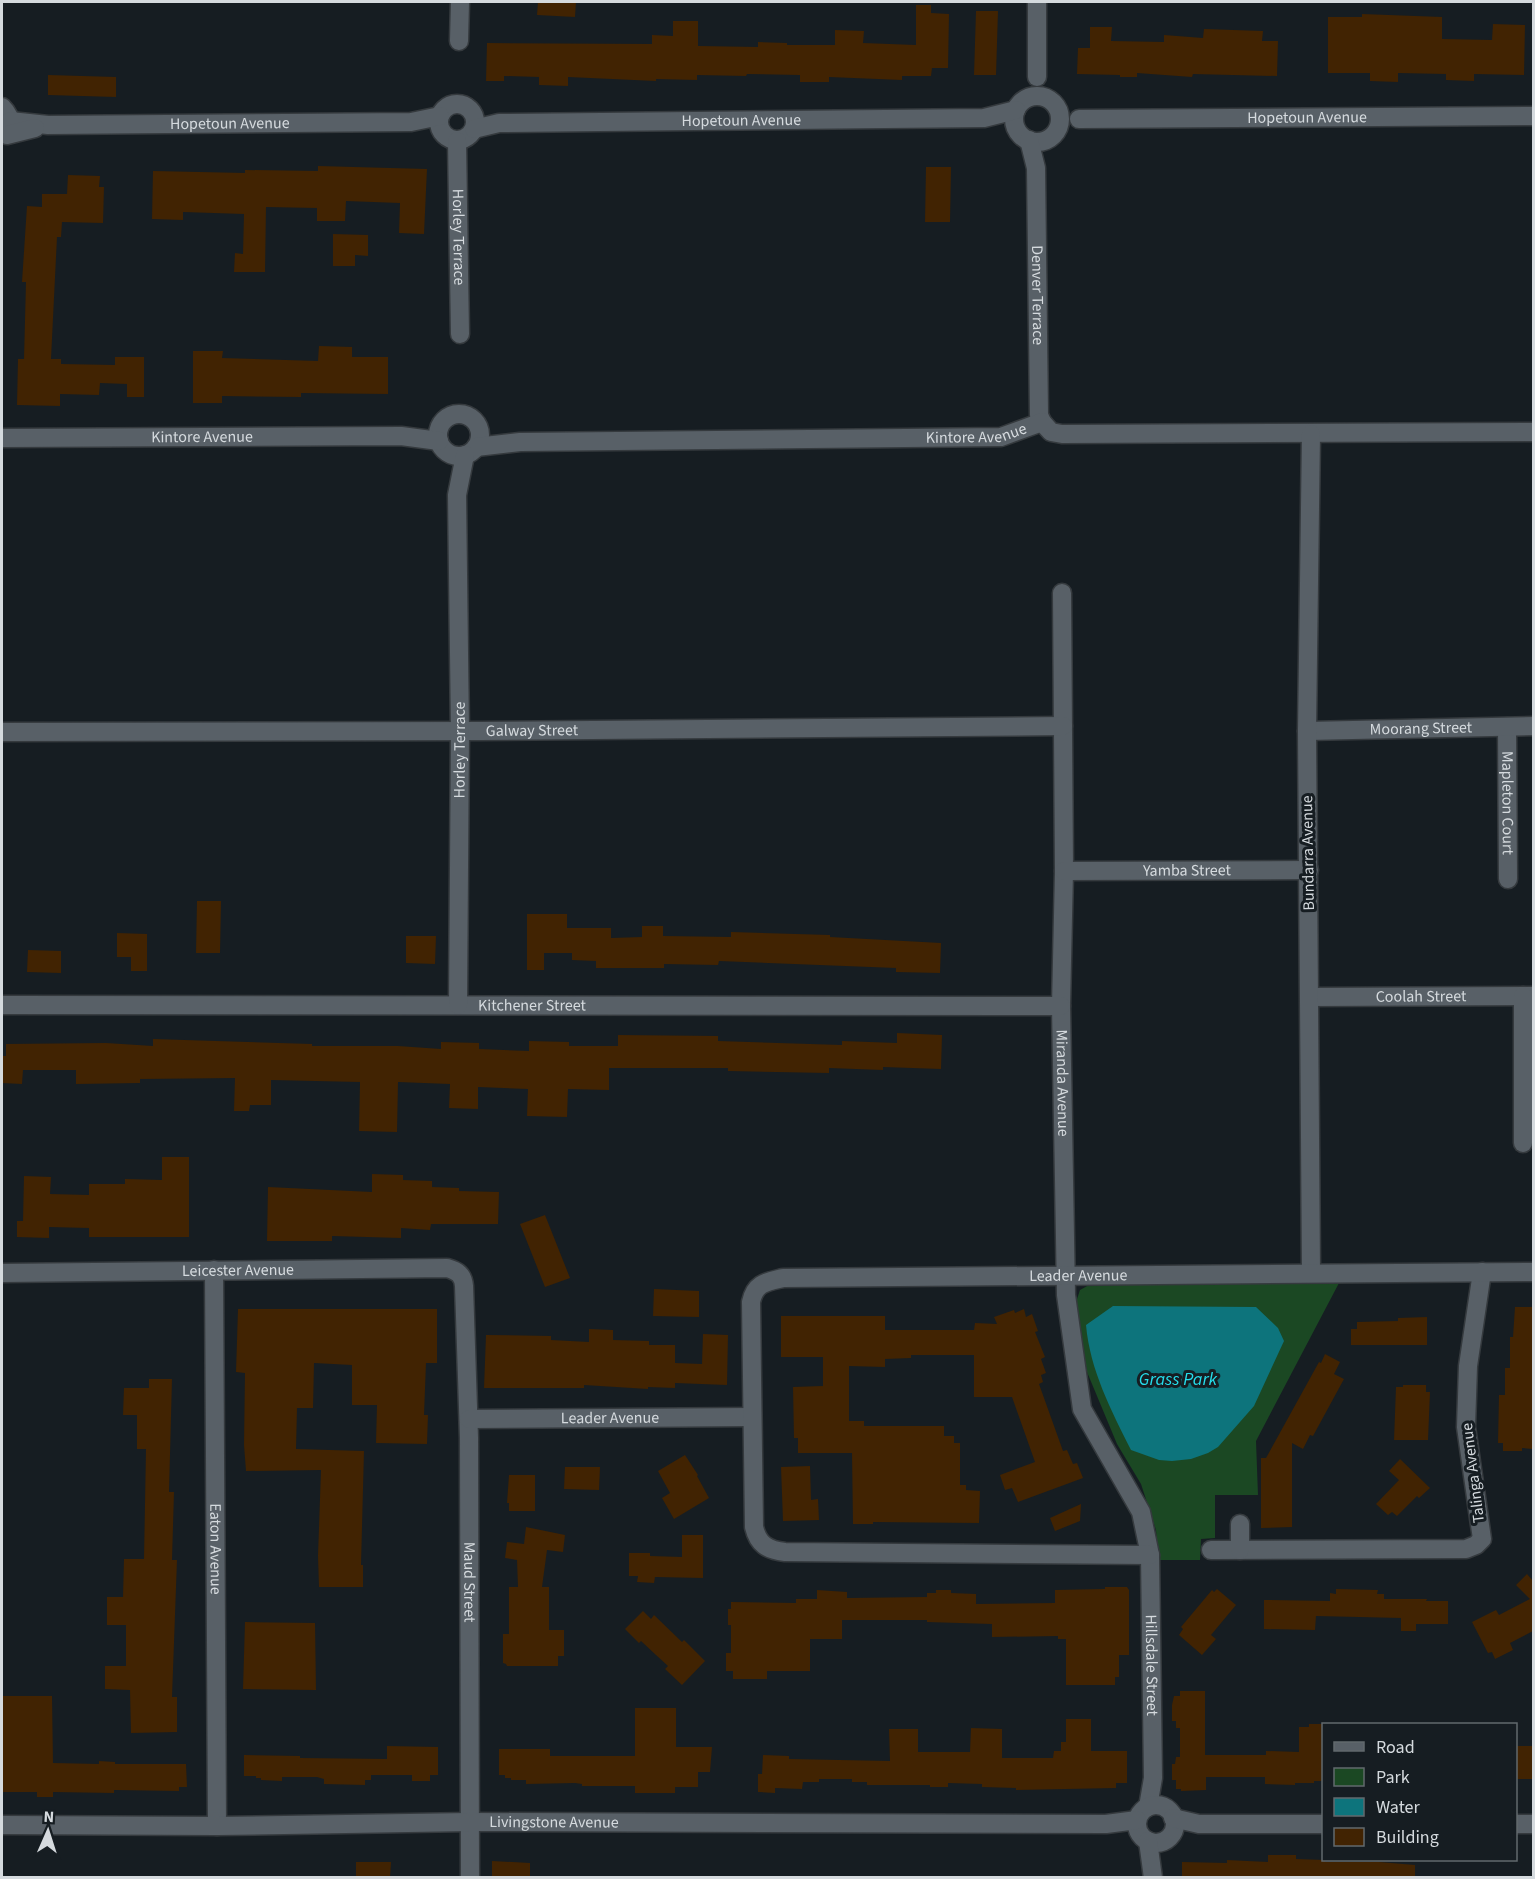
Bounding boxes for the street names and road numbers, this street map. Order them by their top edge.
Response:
street label: Hopetoun Avenue [1247,106,1367,129]
street label: Hopetoun Avenue [681,109,801,132]
street label: Hopetoun Avenue [170,112,290,135]
street label: Horley Terrace [447,188,470,286]
street label: Denver Terrace [1026,245,1049,345]
street label: Kintore Avenue [926,418,1030,449]
street label: Kintore Avenue [151,426,253,448]
street label: Horley Terrace [449,701,471,798]
street label: Moorang Street [1370,716,1473,741]
street label: Galway Street [486,719,579,742]
street label: Mapleton Court [1496,751,1519,856]
street label: Bundarra Avenue [1296,795,1320,911]
street label: Yamba Street [1142,859,1232,882]
street label: Coolah Street [1376,985,1467,1008]
street label: Kitchener Street [478,994,587,1017]
street label: Miranda Avenue [1050,1029,1074,1137]
street label: Leicester Avenue [182,1259,294,1282]
street label: Leader Avenue [1029,1264,1128,1287]
street label: Leader Avenue [561,1407,659,1429]
street label: Talinga Avenue [1456,1422,1490,1524]
street label: Eaton Avenue [204,1503,227,1595]
street label: Maud Street [458,1542,480,1623]
street label: Hillsdale Street [1140,1614,1163,1717]
street label: Livingstone Avenue [489,1811,619,1833]

